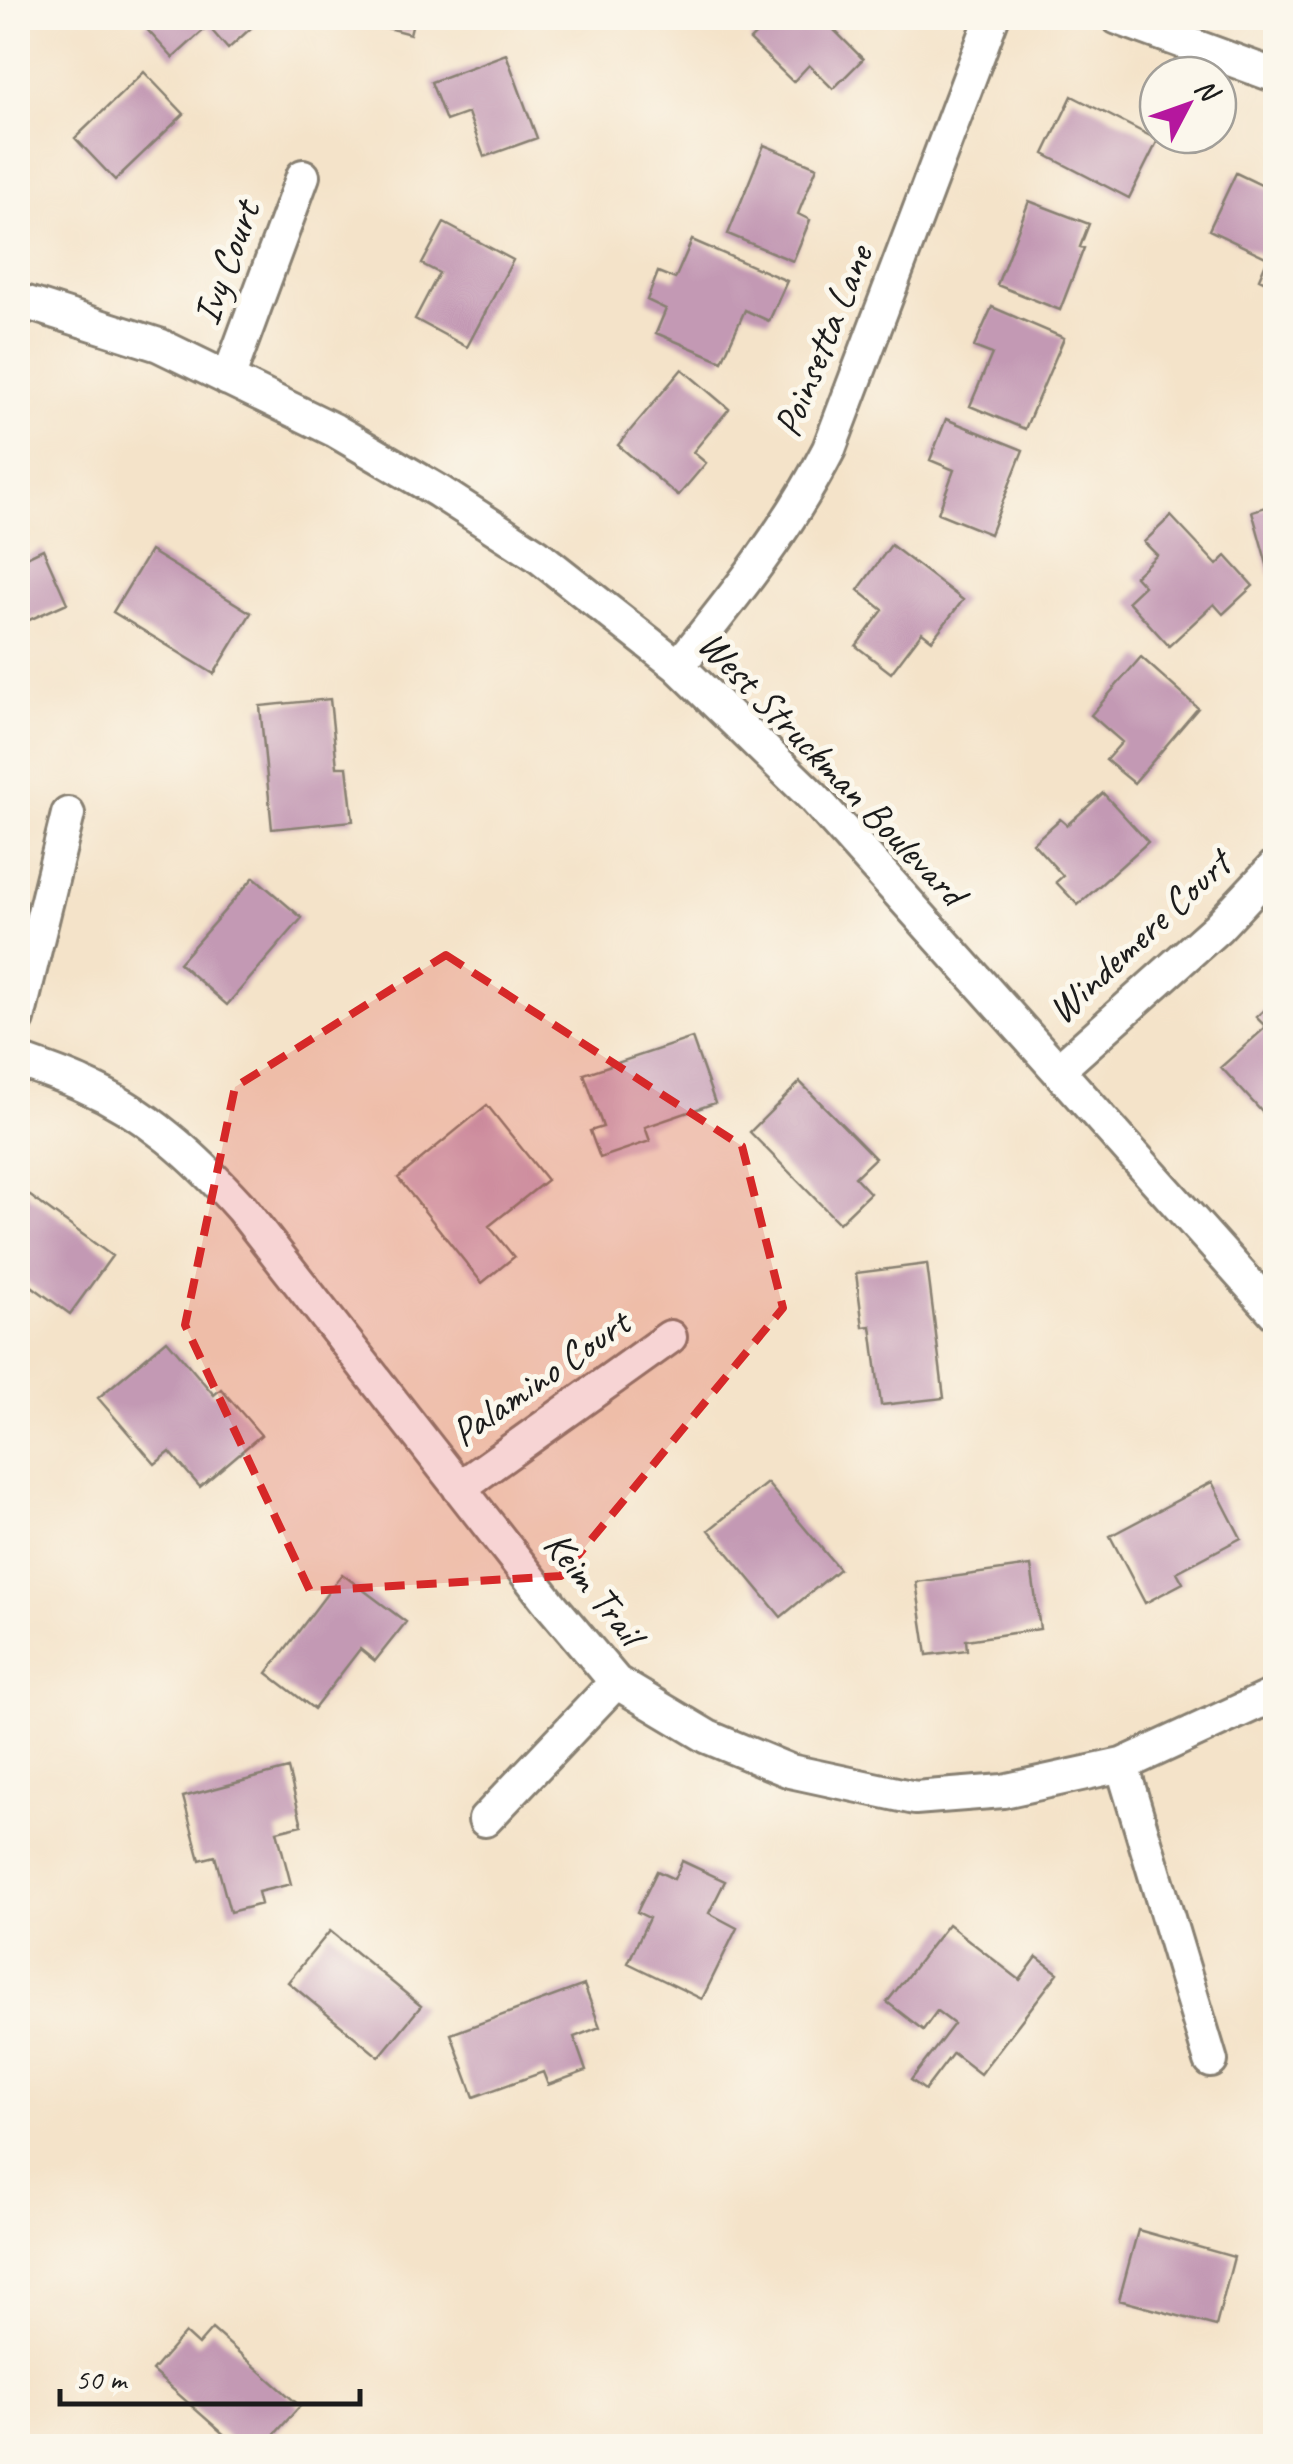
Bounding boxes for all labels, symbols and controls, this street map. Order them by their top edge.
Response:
north arrow [1138,55,1238,155]
text: N [1188,71,1228,110]
street label: Ivy Court [181,191,273,331]
street label: Poinsetta Lane [762,236,885,444]
street label: West Struckman Boulevard [687,619,980,920]
street label: Windemere Court [1037,836,1245,1034]
street label: Palamino Court [441,1296,642,1458]
street label: Keim Trail [533,1521,659,1660]
scale bar [60,2344,360,2406]
text: 50 m [75,2360,128,2398]

